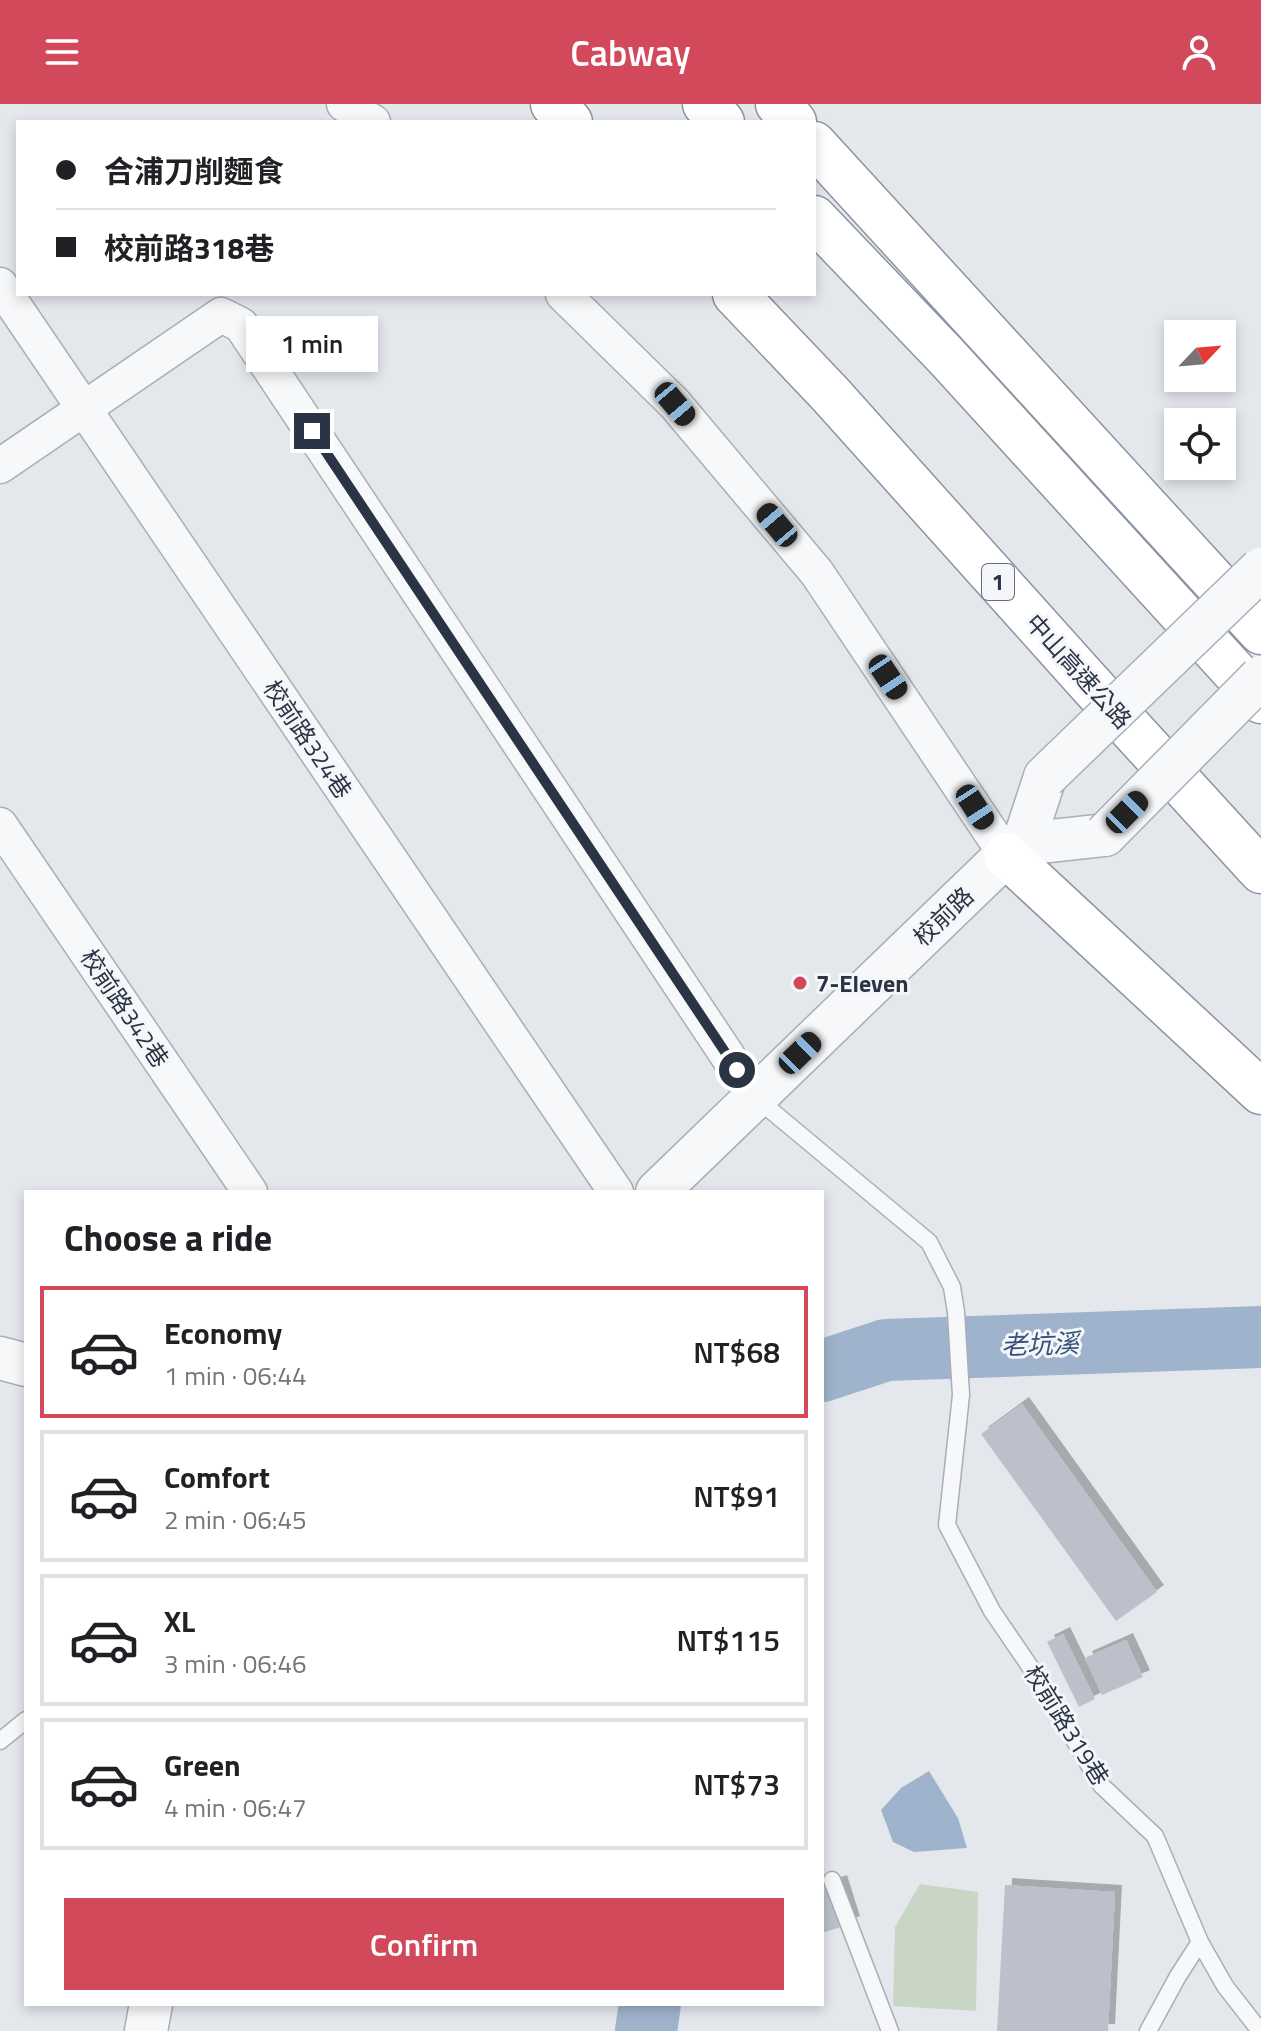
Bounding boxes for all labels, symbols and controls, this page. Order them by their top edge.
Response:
text: Cabway [570,25,691,80]
icon: menu [40,30,84,74]
icon: person [1177,30,1221,74]
text: 合浦刀削麵食 [104,148,284,194]
text: 校前路318巷 [104,225,274,271]
callout: 1 min [246,315,378,371]
north arrow [1164,320,1236,392]
map controls [1164,320,1236,480]
text: 1 min [281,324,343,363]
car [650,378,700,430]
button: locate [1164,408,1236,480]
route end [294,413,330,449]
car [752,499,802,551]
road number: 1 [982,564,1014,600]
street label: 中山高速公路 [1017,605,1141,737]
car [865,650,911,704]
street label: 校前路324巷 [255,672,361,806]
car [952,780,998,834]
car [1102,787,1152,837]
street label: 校前路 [905,878,981,954]
street label: 校前路342巷 [72,941,178,1075]
place label: 7-Eleven [816,965,908,1001]
marker: 7-Eleven [791,974,809,992]
car [774,1028,826,1078]
route start [719,1052,755,1088]
text: Choose a ride [64,1210,272,1265]
text: Economy [164,1310,282,1356]
icon: car [68,1316,140,1388]
water label: 老坑溪 [1000,1323,1084,1365]
text: NT$68 [693,1329,780,1375]
text: 1 min · 06:44 [164,1356,307,1395]
text: Comfort [164,1454,270,1500]
icon: car [68,1460,140,1532]
text: NT$91 [693,1473,780,1519]
text: 2 min · 06:45 [164,1500,307,1539]
text: XL [164,1598,195,1644]
icon: car [68,1604,140,1676]
text: NT$115 [676,1617,780,1663]
text: 3 min · 06:46 [164,1644,307,1683]
street label: 校前路319巷 [1016,1658,1118,1792]
text: Green [164,1742,241,1788]
icon: car [68,1748,140,1820]
text: NT$73 [693,1761,780,1807]
text: 4 min · 06:47 [164,1788,307,1827]
button: Confirm [64,1898,784,1990]

